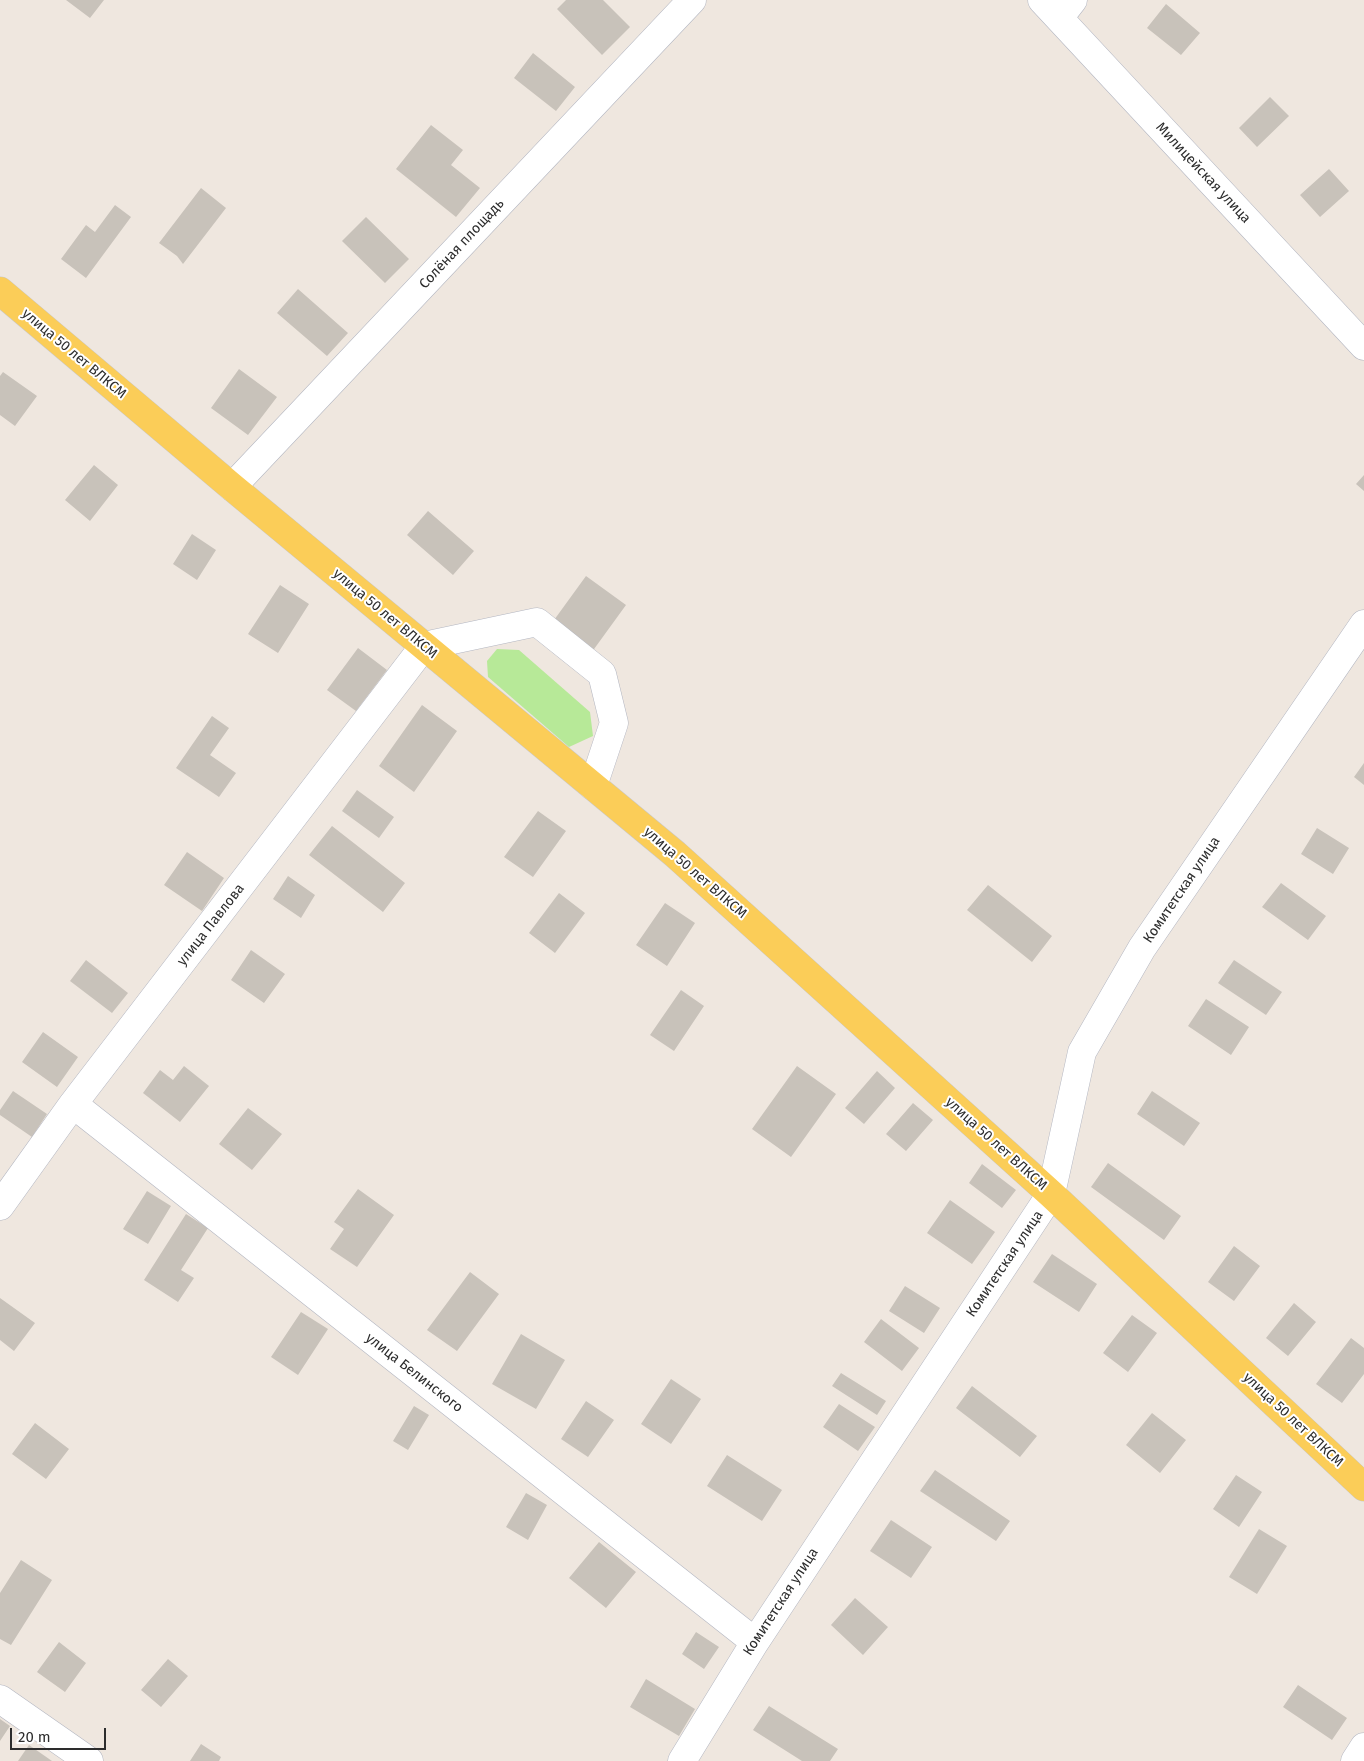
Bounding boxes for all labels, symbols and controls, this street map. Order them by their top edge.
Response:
street label: Милицейская улица [1152,119,1254,227]
street label: Солёная площадь [416,196,508,292]
street label: улица 50 лет ВЛКСМ [18,305,130,403]
street label: улица 50 лет ВЛКСМ [329,565,441,663]
street label: улица 50 лет ВЛКСМ [640,824,750,922]
street label: Комитетская улица [1140,833,1224,947]
street label: улица Павлова [174,881,248,969]
street label: улица 50 лет ВЛКСМ [942,1094,1050,1194]
street label: Комитетская улица [963,1207,1047,1321]
street label: улица Белинского [362,1330,466,1416]
street label: улица 50 лет ВЛКСМ [1239,1369,1347,1471]
street label: Комитетская улица [740,1545,822,1659]
scale bar [12,1718,109,1750]
text: 20 m [18,1728,51,1746]

